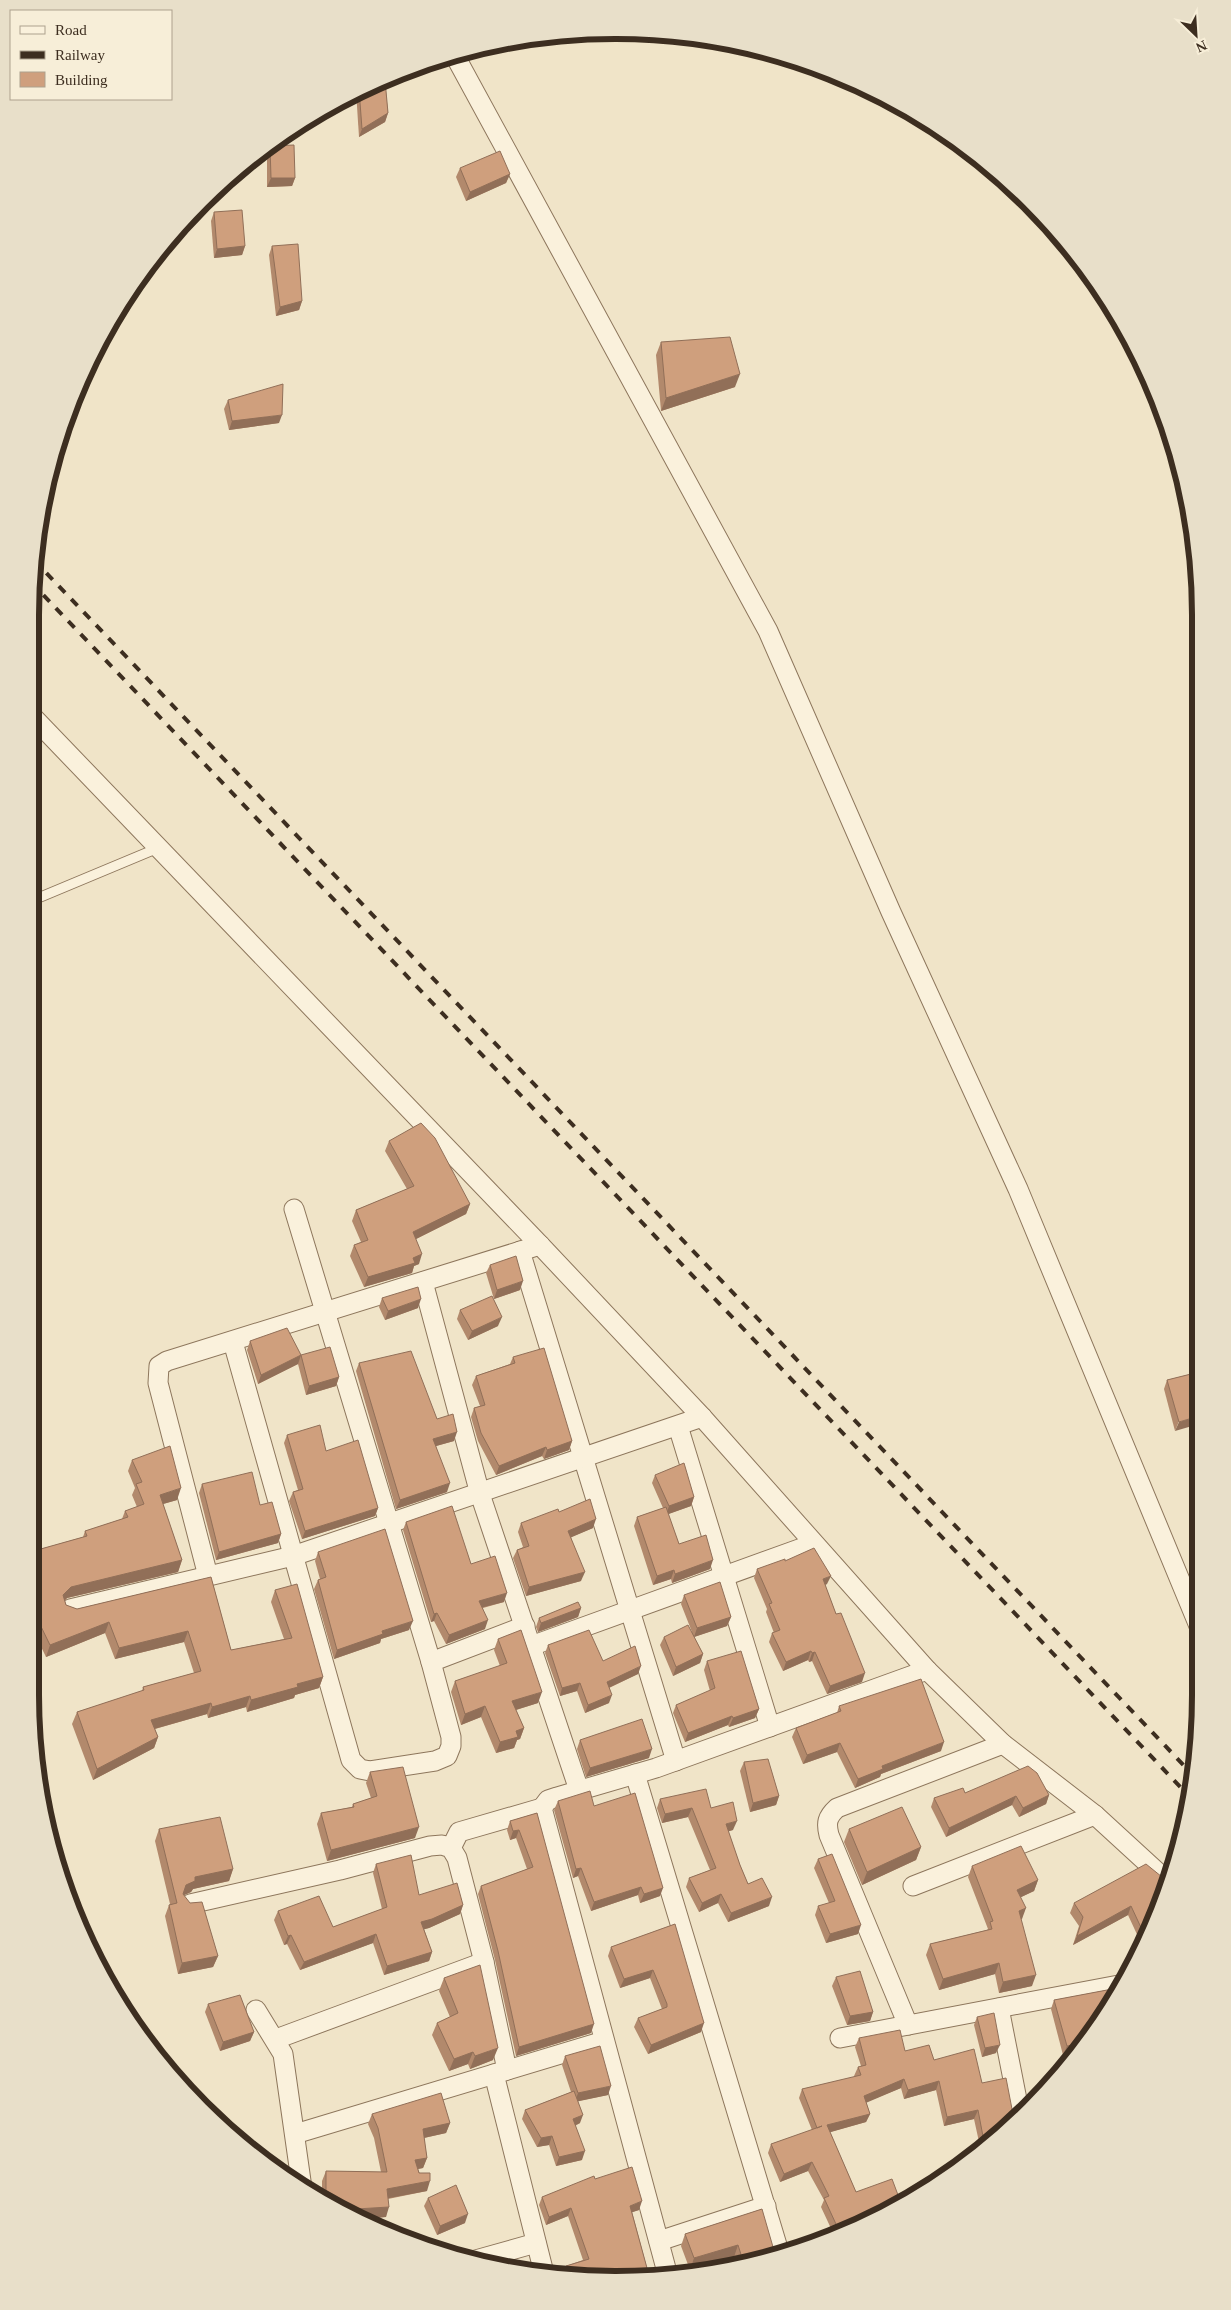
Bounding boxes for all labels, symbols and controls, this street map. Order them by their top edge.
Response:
legend [10,10,172,100]
north arrow [1171,10,1221,60]
text: Road [55,22,87,38]
text: N [1194,37,1209,55]
text: Railway [55,47,105,63]
text: Building [55,72,108,88]

